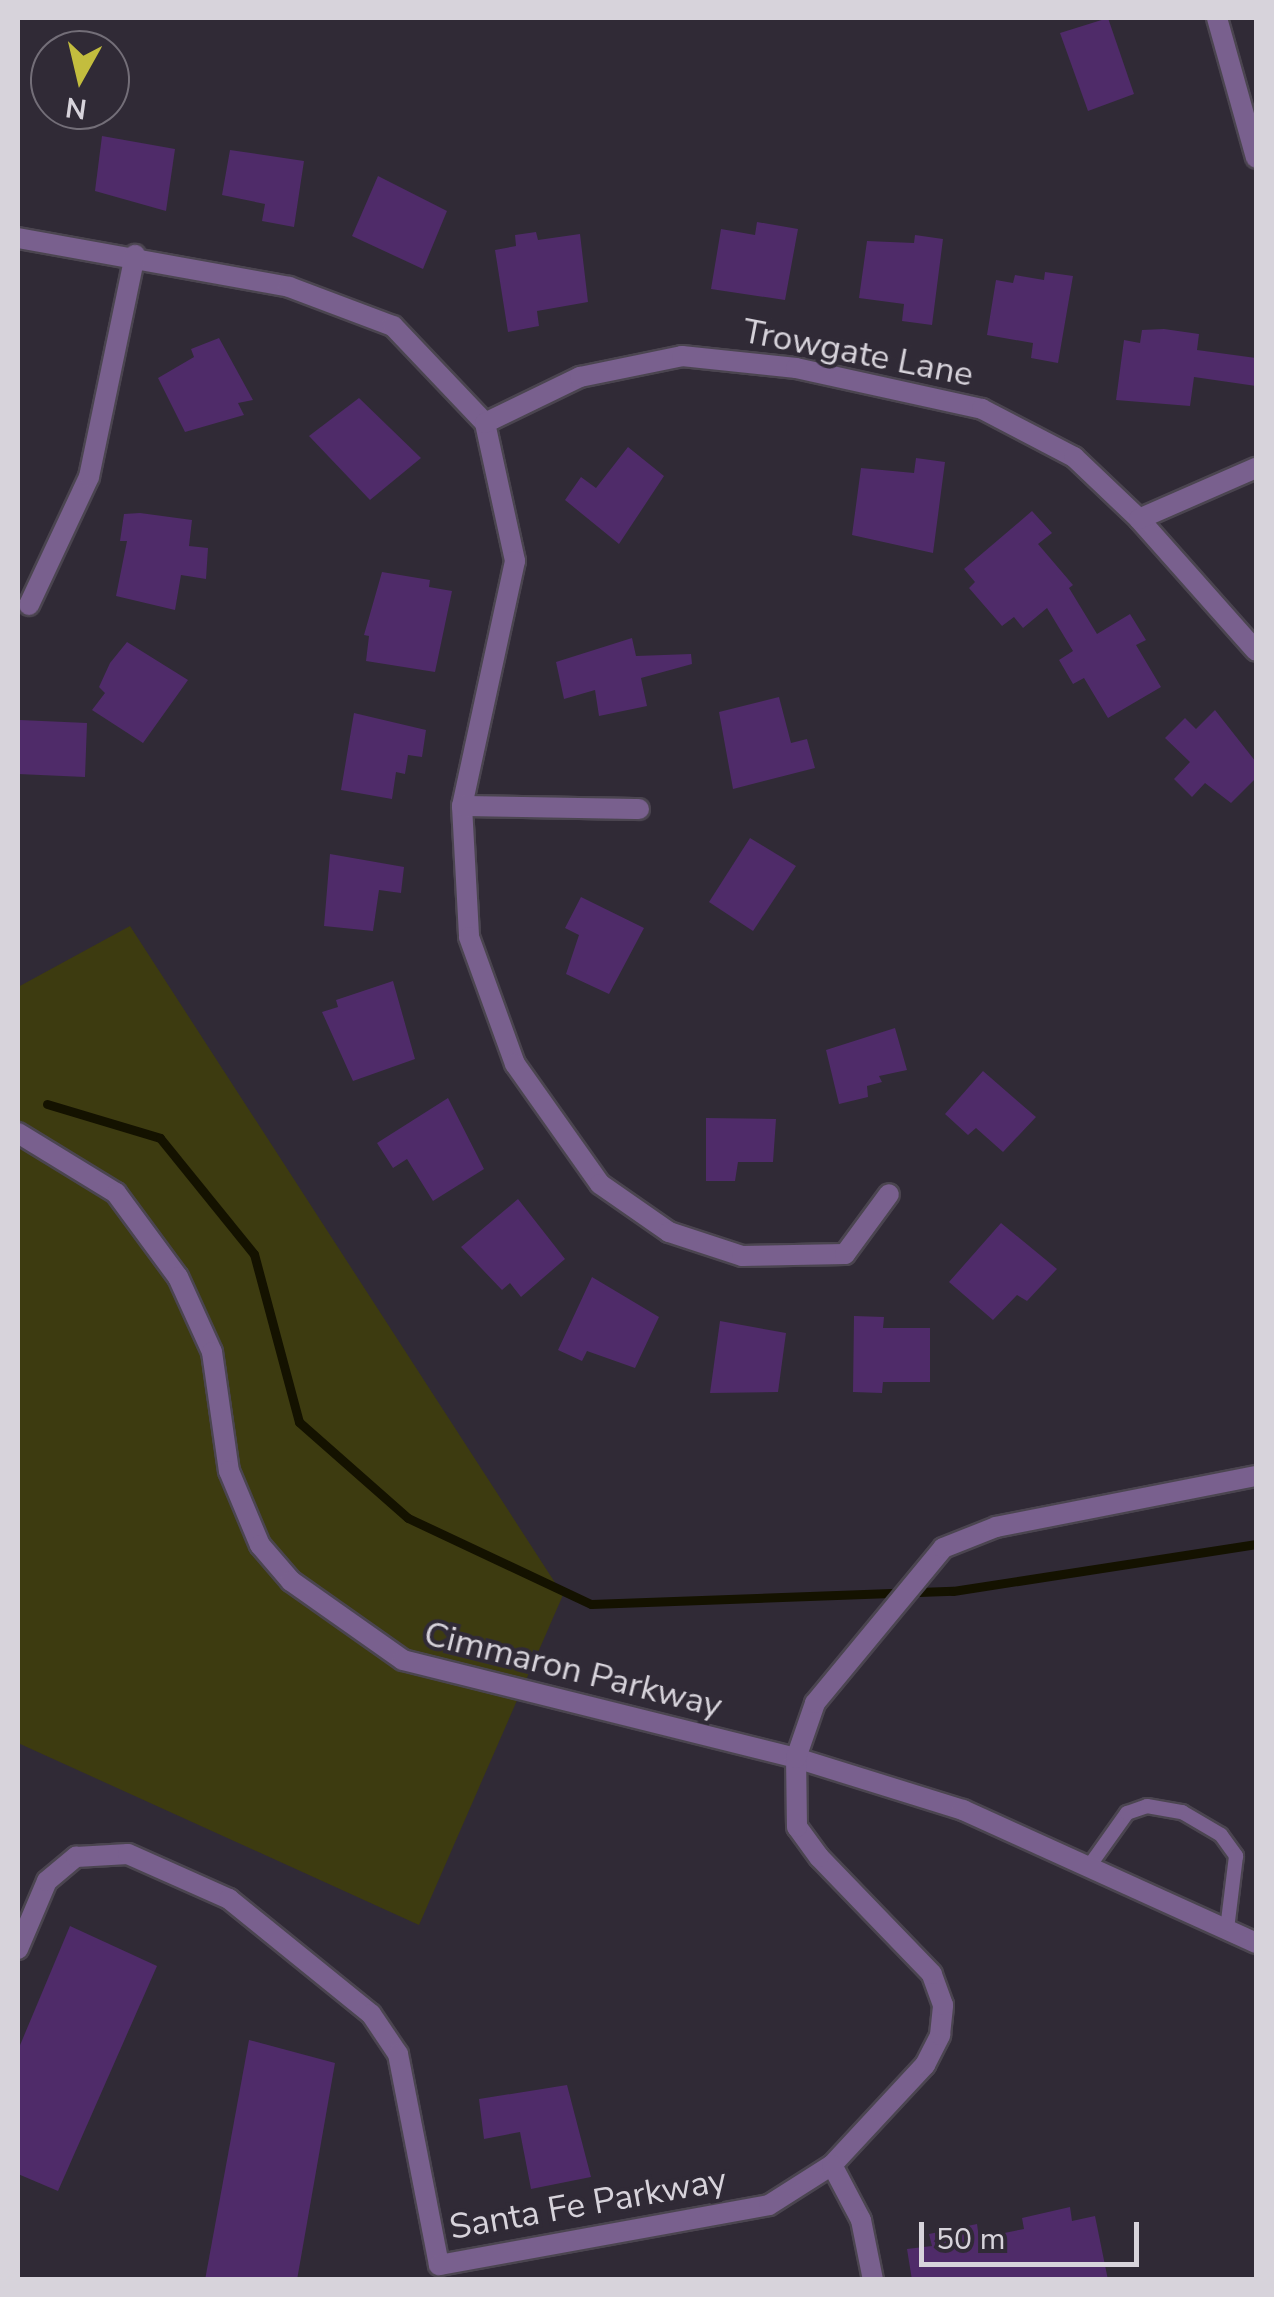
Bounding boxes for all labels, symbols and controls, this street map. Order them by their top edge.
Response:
north arrow [30,30,130,130]
text: N [63,87,89,128]
street label: Trowgate Lane [739,310,977,396]
street label: Cimmaron Parkway [420,1613,726,1727]
street label: Santa Fe Parkway [446,2159,730,2249]
scale bar [924,2202,1144,2264]
text: 50 m [936,2219,1005,2260]

